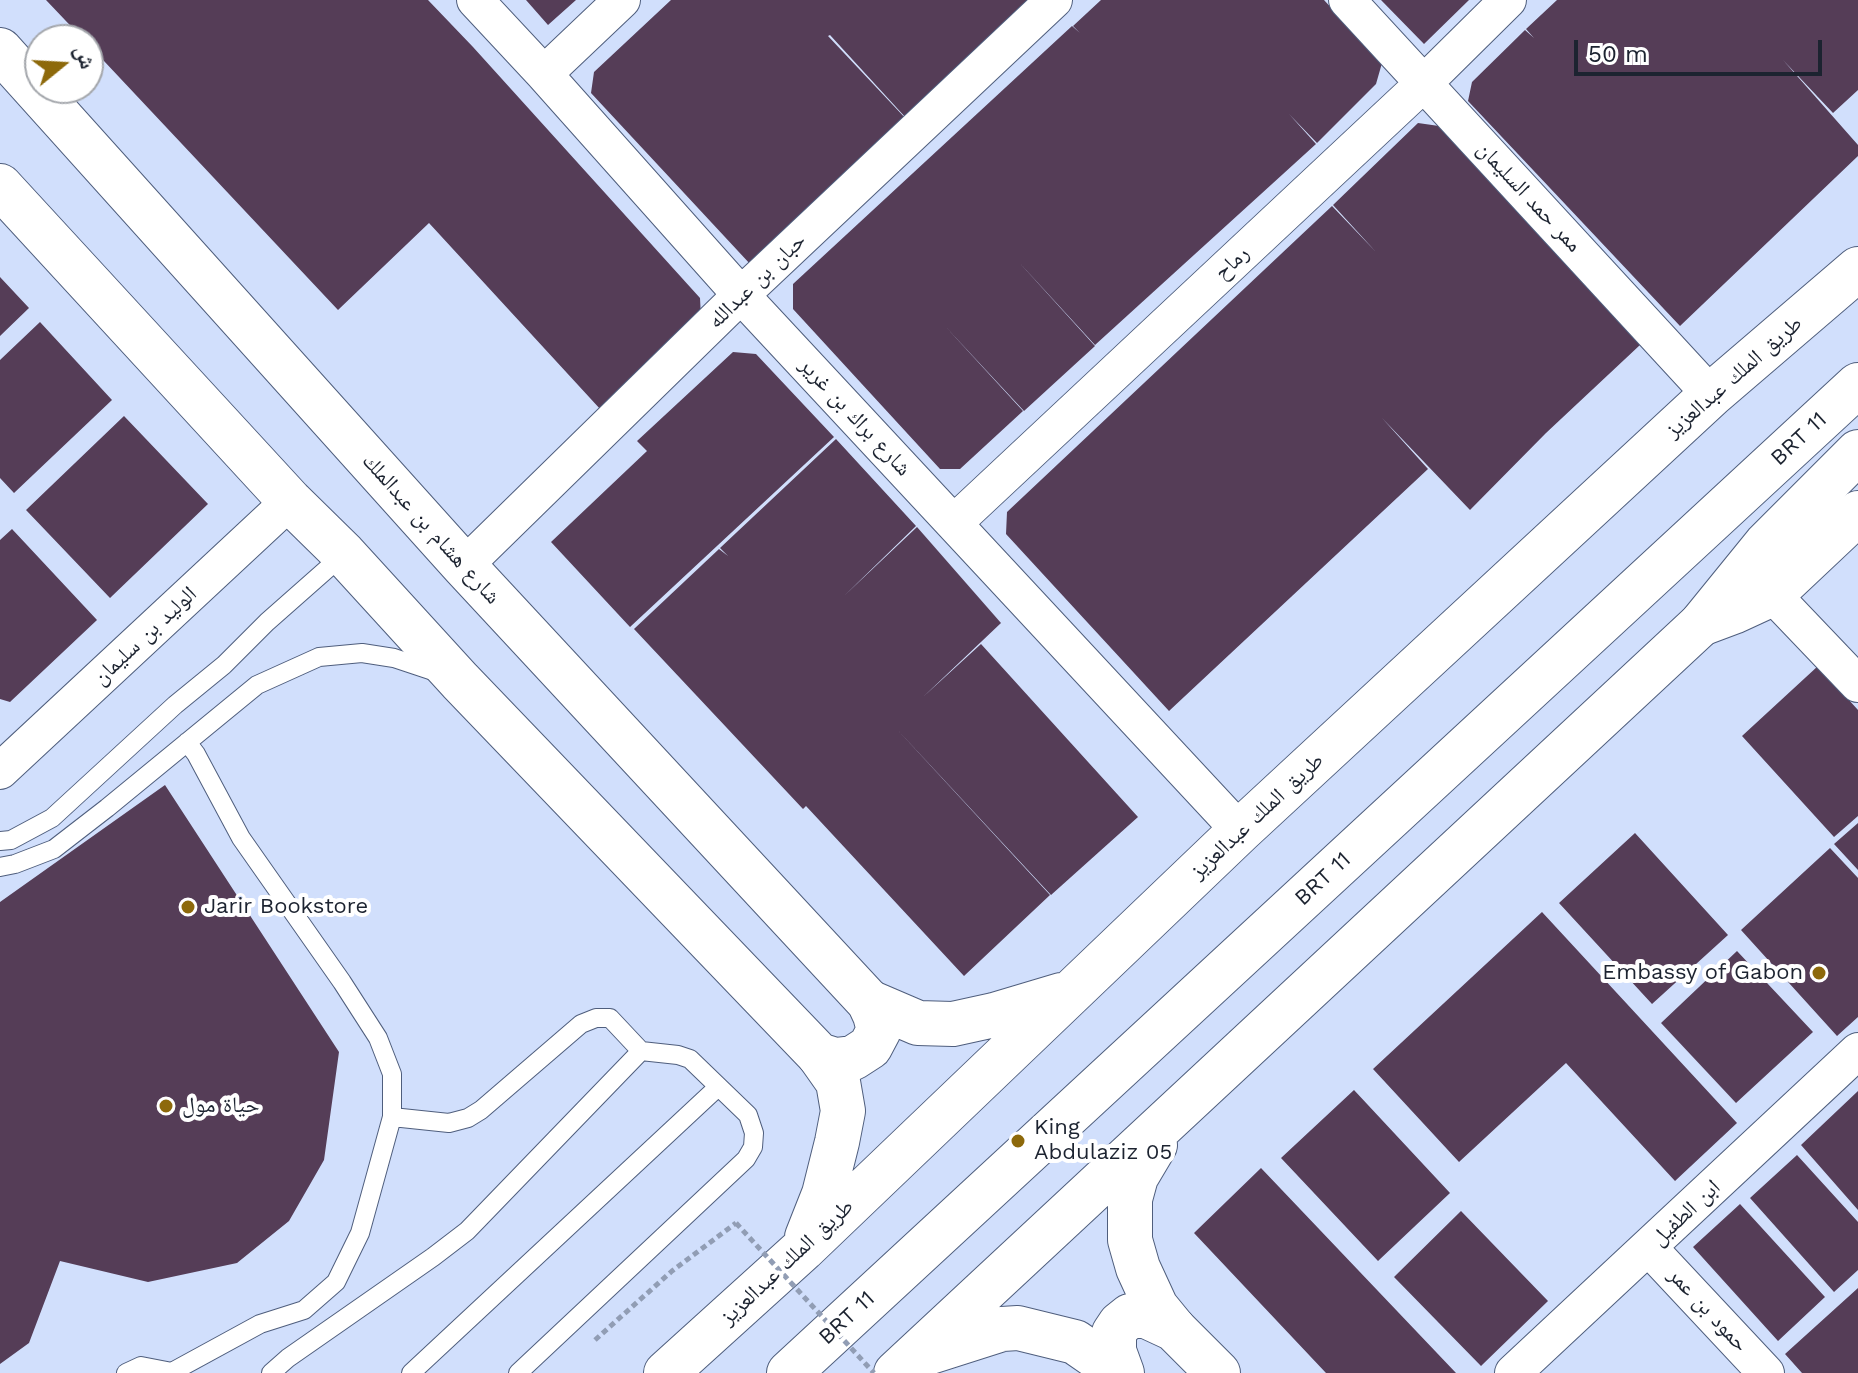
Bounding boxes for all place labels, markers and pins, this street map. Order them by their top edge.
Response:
place label: Jarir Bookstore [204,894,368,920]
marker: Jarir Bookstore [179,898,197,916]
place label: Embassy of Gabon [1602,960,1803,986]
marker: Embassy of Gabon [1810,964,1828,982]
place label: حياة مول [182,1093,259,1119]
marker: حياة مول [157,1097,175,1115]
place label: King Abdulaziz 05 [1034,1115,1172,1166]
marker: King Abdulaziz 05 [1009,1132,1027,1150]

